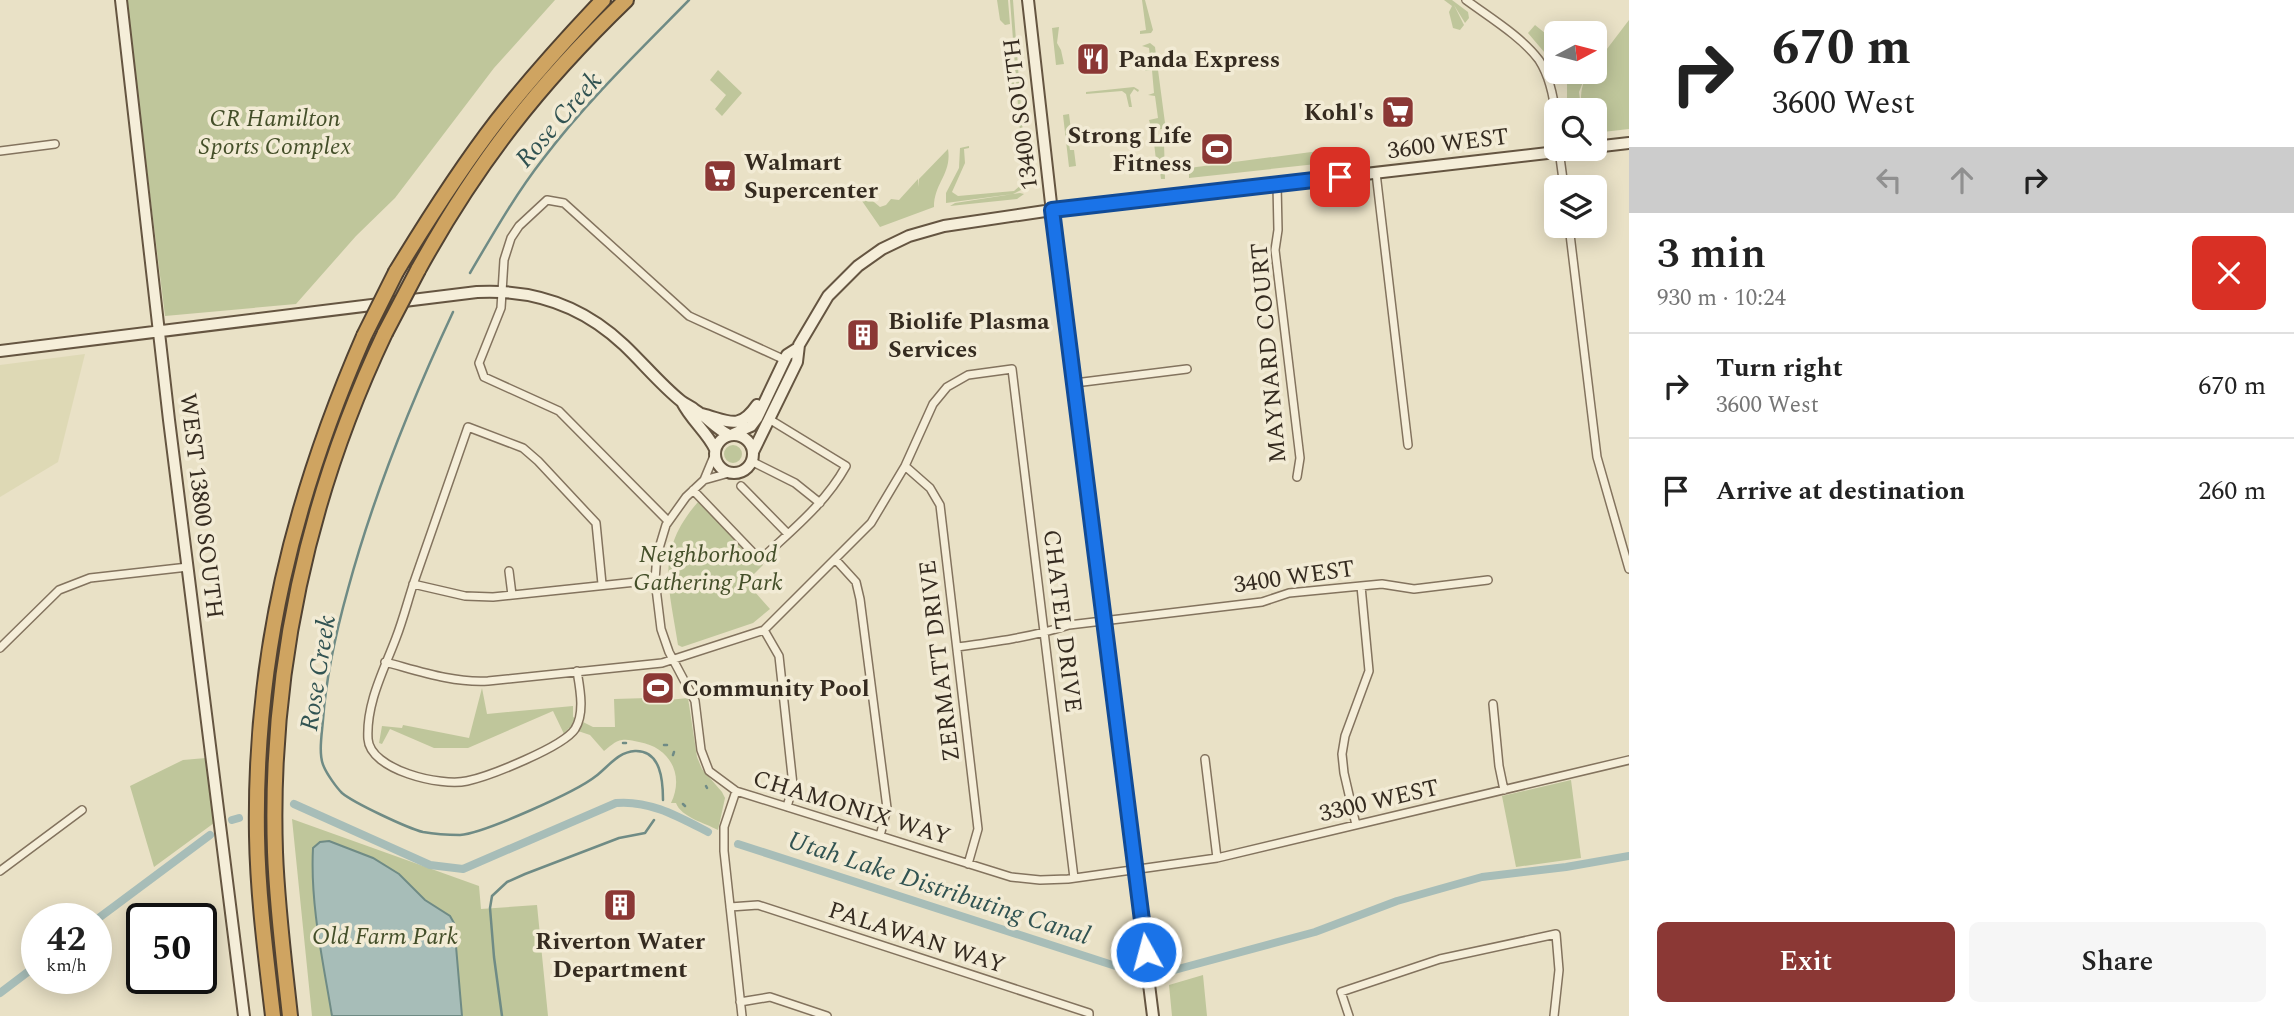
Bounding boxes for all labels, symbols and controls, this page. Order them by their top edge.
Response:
text: 670 m [1772,11,1911,86]
north arrow [1544,21,1606,84]
map controls [1544,21,1607,238]
icon: right [1657,28,1748,119]
street label: 13400 SOUTH [994,36,1048,192]
restaurant icon: Panda Express [1074,40,1112,78]
place label: Panda Express [1118,42,1280,78]
water label: Rose Creek [505,62,612,177]
text: 3600 West [1772,79,1915,128]
supermarket icon: Kohl's [1379,93,1417,131]
place label: Kohl's [1304,95,1374,131]
button: search [1544,98,1607,161]
park label: CR Hamilton Sports Complex [199,101,351,165]
place label: Strong Life Fitness [1067,118,1192,182]
street label: 3600 WEST [1385,119,1511,169]
sports icon: Strong Life Fitness [1198,130,1236,168]
place label: Walmart Supercenter [744,145,879,209]
pin [1310,147,1370,207]
supermarket icon: Walmart Supercenter [701,157,739,195]
icon: arrive [1321,158,1359,196]
icon: left [1870,161,1908,199]
icon: ahead [1943,161,1981,199]
icon: right [2016,161,2054,199]
button: layers [1544,175,1607,238]
text: 3 min [1657,223,1766,286]
button: close [2192,236,2266,310]
street label: MAYNARD COURT [1241,241,1297,465]
text: 930 m · 10:24 [1657,281,1786,316]
place label: Biolife Plasma Services [888,304,1050,368]
building icon: Biolife Plasma Services [844,316,882,354]
text: Turn right [1716,348,1843,388]
text: 670 m [2198,366,2266,406]
icon: right [1657,367,1695,405]
text: 3600 West [1716,388,1819,423]
street label: WEST 13800 SOUTH [169,391,233,621]
text: Arrive at destination [1716,471,1965,511]
text: 260 m [2198,471,2266,511]
icon: arrive [1657,472,1695,510]
street label: CHATEL DRIVE [1033,527,1091,715]
park label: Neighborhood Gathering Park [633,537,783,601]
street label: 3400 WEST [1231,551,1357,603]
street label: ZERMATT DRIVE [910,558,970,764]
water label: Rose Creek [289,612,347,734]
sports icon: Community Pool [639,669,677,707]
place label: Community Pool [682,671,870,707]
street label: CHAMONIX WAY [748,761,955,855]
street label: 3300 WEST [1316,770,1443,832]
water label: Utah Lake Distributing Canal [782,820,1096,956]
building icon: Riverton Water Department [601,886,639,924]
street label: PALAWAN WAY [823,892,1010,984]
speed limit sign: 50 [126,903,217,994]
text: 42 [47,913,86,966]
position arrow [1109,915,1183,989]
park label: Old Farm Park [312,919,458,955]
button: Exit [1657,922,1955,1002]
button: Share [1969,922,2266,1002]
place label: Riverton Water Department [535,924,706,988]
text: km/h [46,952,87,979]

